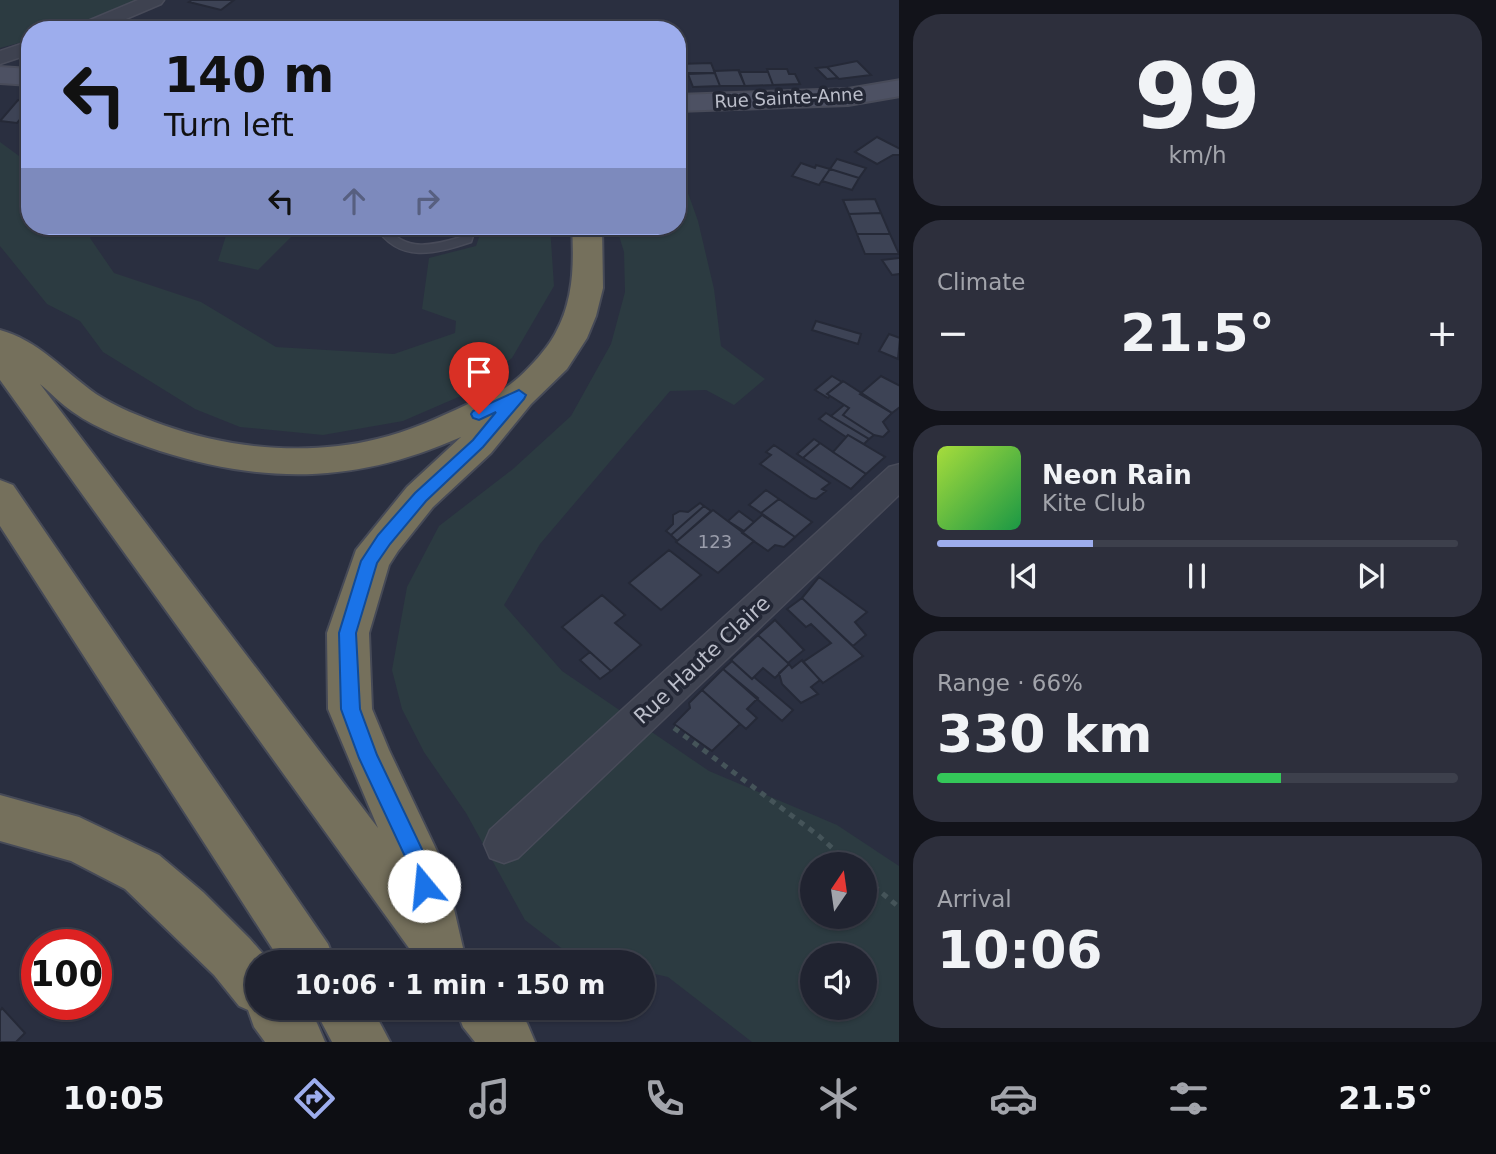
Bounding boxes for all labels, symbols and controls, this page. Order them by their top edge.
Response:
text: 99 [1134,44,1261,149]
text: 140 m [164,47,334,104]
icon: left [49,49,140,140]
street label: Rue Sainte-Anne [714,83,864,112]
text: Turn left [164,106,294,144]
text: km/h [1168,142,1227,168]
icon: left [262,182,300,220]
icon: ahead [335,182,373,220]
icon: right [408,182,446,220]
text: Climate [937,269,1026,295]
text: 21.5° [1120,303,1275,363]
text: − [937,311,969,355]
text: + [1426,311,1458,355]
pin [449,342,509,414]
icon: arrive [460,353,498,391]
text: Neon Rain [1042,460,1192,490]
text: Kite Club [1042,490,1146,516]
house number: 123 [698,531,732,552]
icon: previous [1005,557,1043,595]
icon: pause [1178,557,1216,595]
icon: next [1352,557,1390,595]
street label: Rue Haute Claire [629,591,775,729]
text: Range · 66% [937,670,1083,696]
text: 330 km [937,704,1152,764]
position arrow [387,849,461,923]
north arrow [800,852,877,929]
map controls [800,852,877,1020]
text: Arrival [937,886,1012,912]
text: 10:06 [937,920,1103,980]
speed limit sign: 100 [21,929,112,1020]
button: sound [800,943,877,1020]
text: 10:06 · 1 min · 150 m [295,970,605,1000]
icon: directions [290,1074,339,1123]
icon: music [465,1074,514,1123]
icon: phone [640,1074,689,1123]
icon: climate [814,1074,863,1123]
icon: car [989,1074,1038,1123]
icon: filters [1164,1074,1213,1123]
text: 10:05 [63,1079,165,1117]
text: 21.5° [1338,1079,1433,1117]

